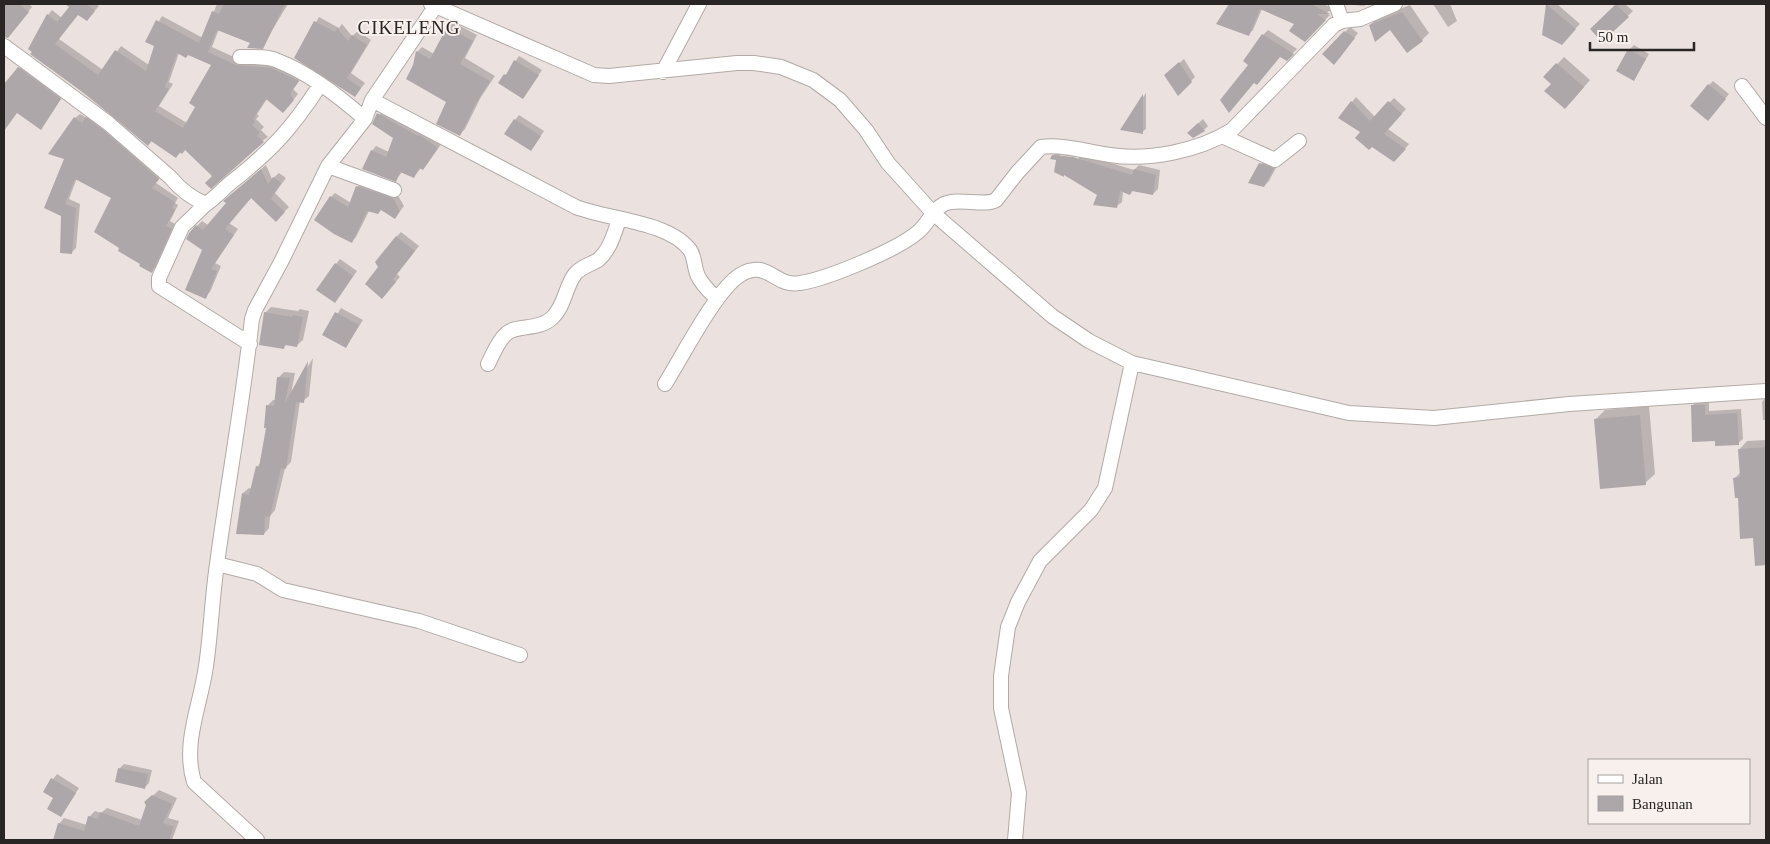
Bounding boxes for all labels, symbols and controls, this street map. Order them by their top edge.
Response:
district label: CIKELENG [358,17,460,38]
scale bar [1590,20,1694,52]
text: 50 m [1598,29,1629,45]
legend [1588,759,1750,824]
text: Jalan [1632,771,1663,787]
text: Bangunan [1632,796,1693,812]

